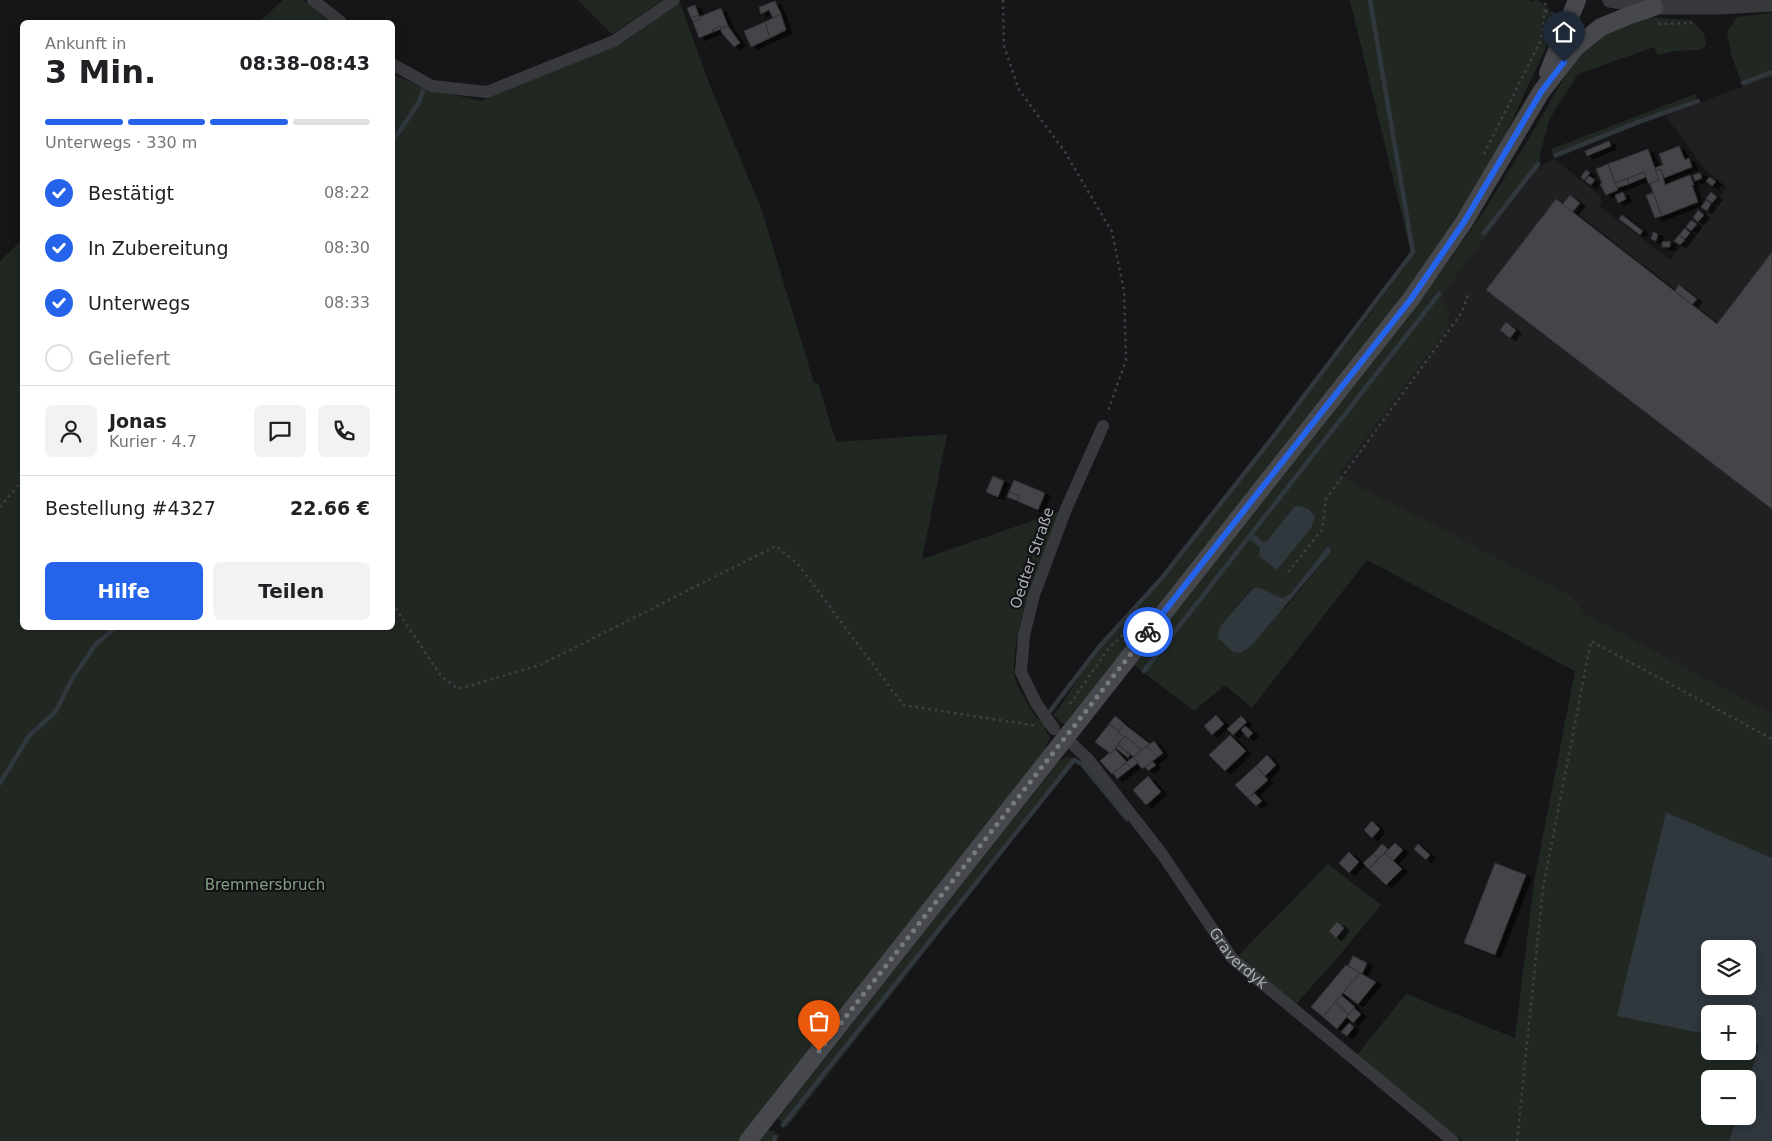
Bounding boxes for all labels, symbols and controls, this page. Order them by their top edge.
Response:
pin [1543,11,1585,62]
icon: home [1550,18,1578,46]
text: Ankunft in [45,34,126,53]
text: 08:38–08:43 [240,52,370,74]
text: 3 Min. [45,53,156,91]
text: Unterwegs · 330 m [45,133,197,152]
icon: check [45,179,73,207]
text: Bestätigt [88,182,174,204]
text: 08:22 [324,183,370,202]
icon: check [45,234,73,262]
text: In Zubereitung [88,237,228,259]
text: 08:30 [324,238,370,257]
icon: check [45,289,73,317]
text: Unterwegs [88,292,190,314]
text: 08:33 [324,293,370,312]
text: Geliefert [88,347,170,369]
button: person [45,405,97,457]
button: chat [254,405,306,457]
button: phone [318,405,370,457]
text: Jonas [109,410,167,432]
text: Kurier · 4.7 [109,432,197,451]
text: Bestellung #4327 [45,497,216,519]
text: 22.66 € [290,497,370,519]
street label: Oedter Straße [1006,505,1058,611]
button: Hilfe [45,562,203,620]
button: Teilen [213,562,370,620]
courier [1123,607,1173,657]
icon: bike [1134,618,1162,646]
park label: Bremmersbruch [205,876,325,894]
street label: Graverdyk [1205,924,1271,993]
map controls [1701,940,1756,1125]
button: layers [1701,940,1756,995]
pin [798,1000,840,1051]
button: + [1701,1005,1756,1060]
icon: bag [805,1007,833,1035]
button: − [1701,1070,1756,1125]

